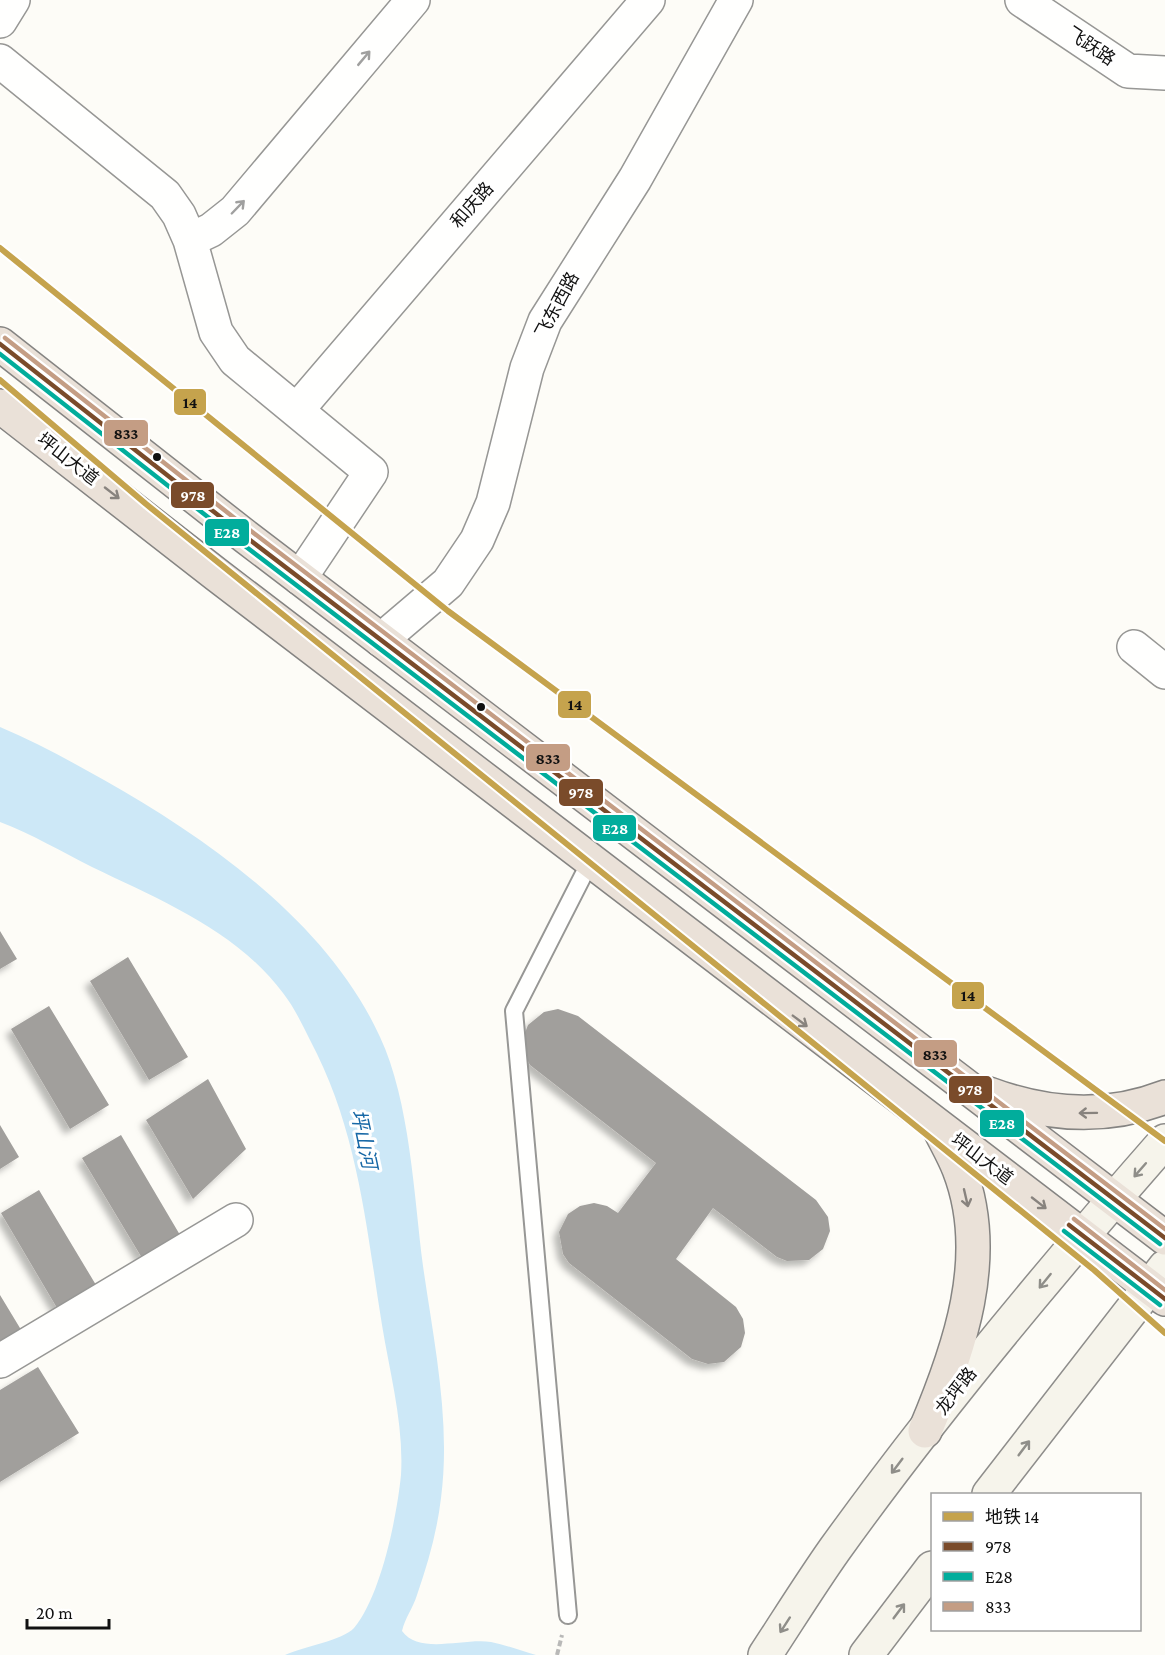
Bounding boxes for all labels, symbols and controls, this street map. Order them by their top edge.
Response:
street label: 飞跃路 [1063,23,1119,69]
one-way arrow [357,51,371,66]
street label: 和庆路 [447,178,497,232]
one-way arrow [231,199,245,214]
street label: 飞东西路 [531,269,583,341]
line badge: 14 [173,388,207,416]
text: 14 [183,394,198,411]
line badge: 833 [103,419,149,447]
text: 833 [114,425,139,442]
street label: 坪山大道 [33,429,103,489]
unlabelled marker [151,451,163,463]
line badge: 978 [170,481,215,509]
one-way arrow [104,487,120,500]
text: 978 [180,487,206,504]
line badge: E28 [204,518,250,547]
text: E28 [214,524,240,541]
line badge: 14 [557,690,592,719]
text: 14 [568,696,583,713]
unlabelled marker [475,701,487,713]
line badge: 833 [525,743,571,772]
text: 833 [536,750,561,767]
line badge: 978 [558,778,604,807]
text: 978 [568,784,594,801]
line badge: E28 [592,814,637,842]
text: E28 [602,820,628,837]
line badge: 14 [951,981,985,1010]
text: 14 [961,987,976,1004]
one-way arrow [792,1014,808,1027]
line badge: 833 [913,1039,958,1068]
text: 833 [923,1046,948,1063]
line badge: 978 [948,1075,993,1104]
text: 978 [957,1081,983,1098]
water label: 坪山河 [347,1107,382,1175]
one-way arrow [1078,1107,1098,1119]
line badge: E28 [979,1109,1025,1138]
text: E28 [989,1115,1015,1132]
street label: 坪山大道 [947,1129,1017,1189]
one-way arrow [1133,1162,1147,1177]
one-way arrow [961,1189,973,1208]
one-way arrow [1031,1196,1047,1209]
one-way arrow [1038,1273,1052,1288]
street label: 龙坪路 [931,1364,981,1418]
one-way arrow [1018,1440,1031,1456]
one-way arrow [891,1458,904,1474]
legend [931,1493,1141,1631]
text: 地铁 14 [985,1507,1040,1527]
text: 978 [985,1537,1012,1557]
text: E28 [985,1567,1013,1587]
scale bar [27,1592,110,1630]
text: 833 [985,1597,1011,1617]
text: 20 m [36,1603,73,1623]
one-way arrow [893,1604,905,1620]
one-way arrow [778,1616,790,1633]

